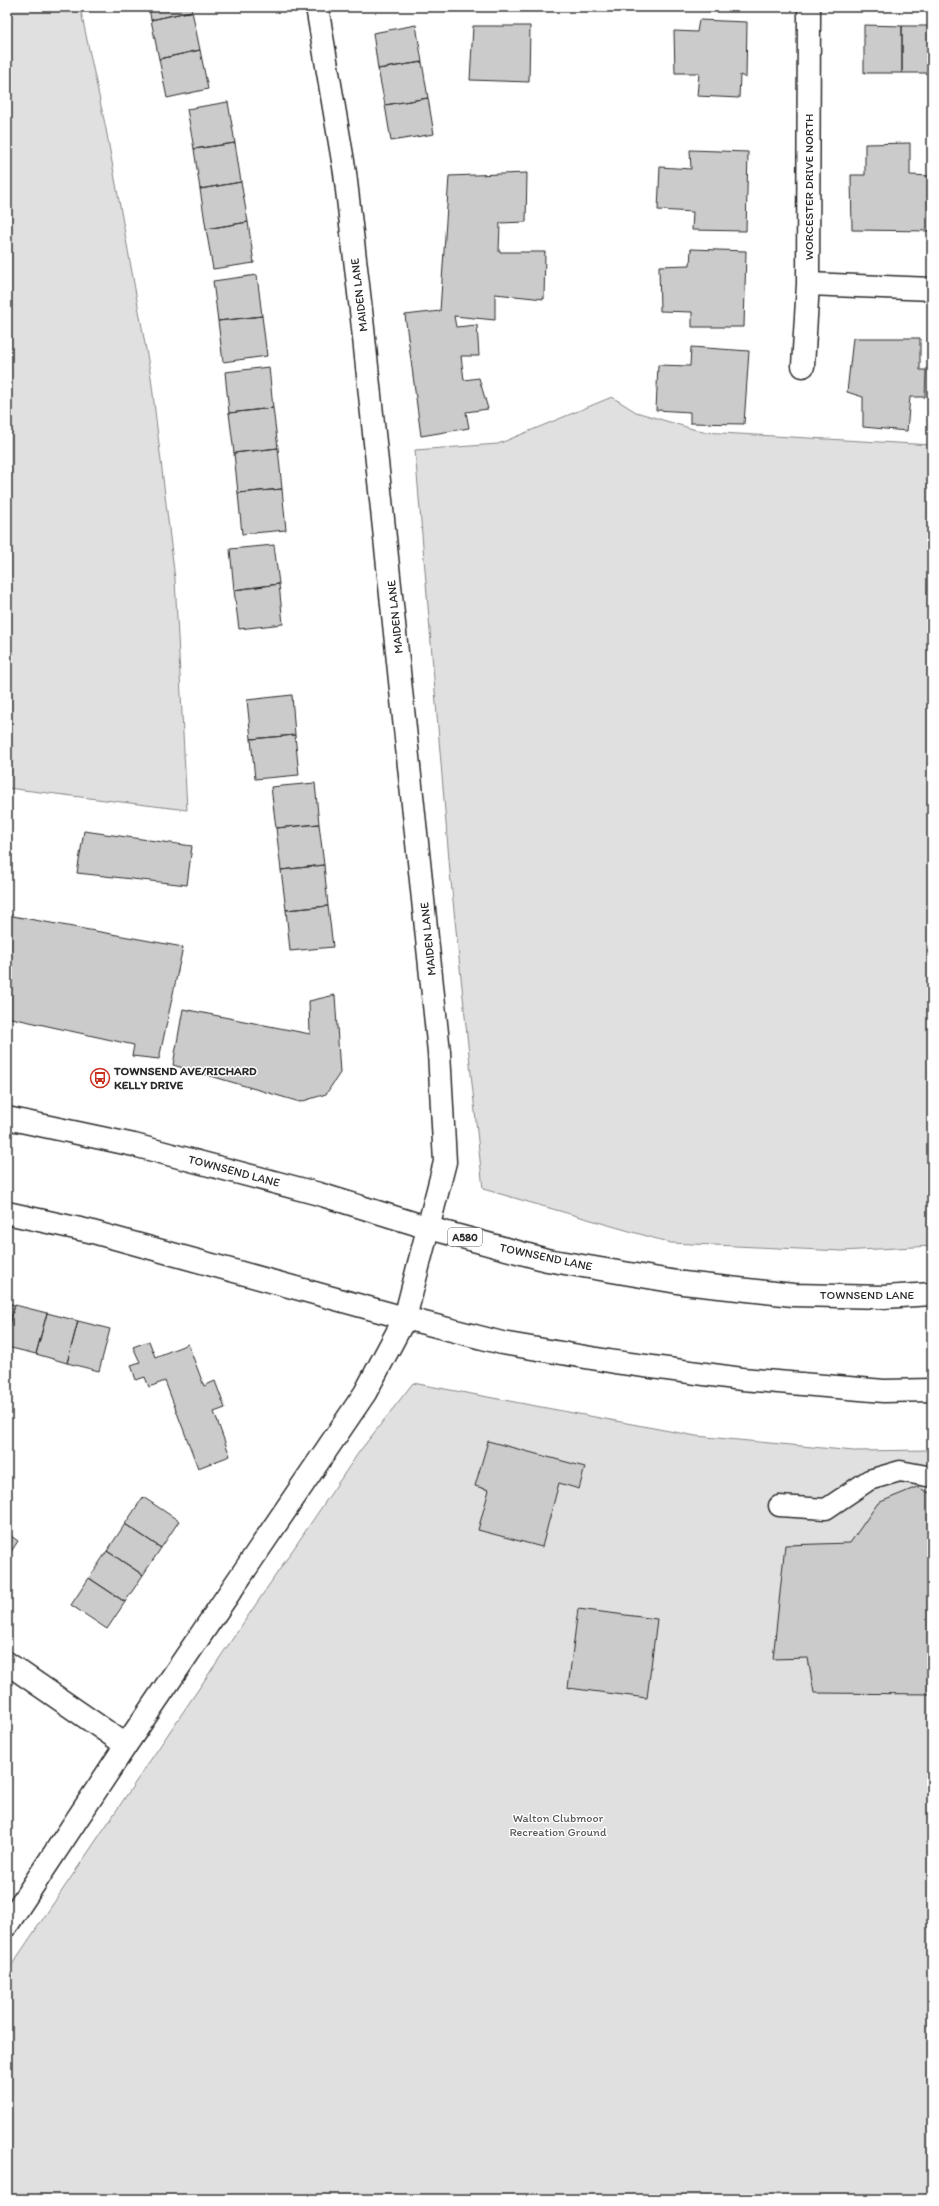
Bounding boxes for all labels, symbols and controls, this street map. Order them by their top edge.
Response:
street label: WORCESTER DRIVE NORTH [802,114,816,260]
street label: MAIDEN LANE [348,257,370,332]
street label: MAIDEN LANE [384,579,406,654]
street label: MAIDEN LANE [417,901,439,976]
place label: TOWNSEND AVE/RICHARD KELLY DRIVE [113,1064,257,1092]
bus stop icon: TOWNSEND AVE/RICHARD KELLY DRIVE [89,1067,111,1089]
street label: TOWNSEND LANE [187,1152,282,1190]
road number: A580 [448,1228,482,1246]
street label: TOWNSEND LANE [498,1240,594,1274]
street label: TOWNSEND LANE [820,1288,915,1302]
park label: Walton Clubmoor Recreation Ground [509,1811,607,1839]

